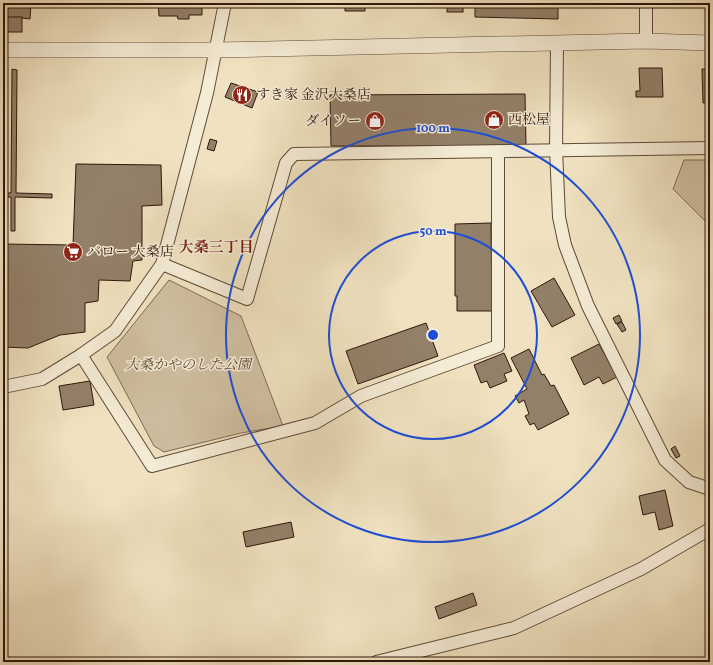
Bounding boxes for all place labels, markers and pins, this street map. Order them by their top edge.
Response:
restaurant icon: すき家 金沢大桑店 [231,84,253,106]
place label: すき家 金沢大桑店 [256,86,371,105]
shop icon: 西松屋 [483,109,505,131]
shop icon: ダイソー [364,110,386,132]
place label: 西松屋 [508,111,550,130]
place label: ダイソー [305,112,361,131]
supermarket icon: バロー 大桑店 [62,241,84,263]
place label: バロー 大桑店 [87,243,174,262]
centre of rings [426,328,440,342]

